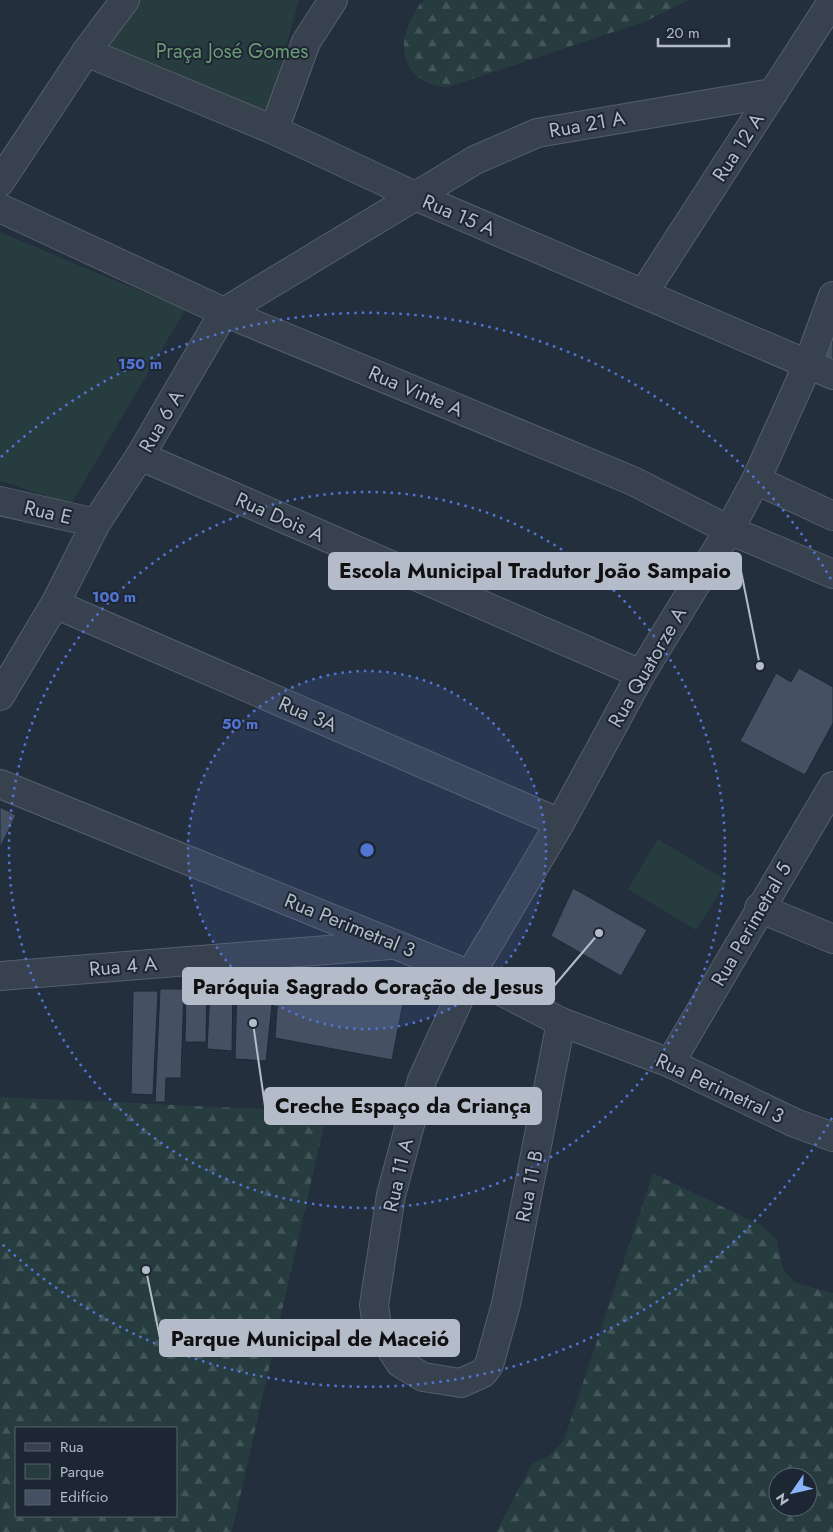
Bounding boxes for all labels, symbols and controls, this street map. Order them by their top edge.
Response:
scale bar [658,15,729,47]
text: 20 m [666,22,700,44]
park label: Praça José Gomes [156,37,308,66]
street label: Rua 21 A [547,103,628,145]
street label: Rua 12 A [705,106,772,187]
street label: Rua 15 A [418,187,501,244]
text: 150 m [118,353,162,375]
street label: Rua Vinte A [364,358,468,425]
street label: Rua 6 A [132,384,191,458]
street label: Rua Dois A [231,485,329,550]
street label: Rua E [21,493,75,532]
callout: Escola Municipal Tradutor João Sampaio [329,553,741,589]
text: Escola Municipal Tradutor João Sampaio [339,556,731,586]
text: 100 m [92,586,136,608]
street label: Rua Quatorze A [601,601,694,733]
street label: Rua 3A [274,689,342,740]
text: 50 m [222,713,258,735]
centre of rings [358,841,376,859]
street label: Rua Perimetral 5 [704,857,799,992]
street label: Rua Perimetral 3 [280,886,420,965]
street label: Rua 4 A [88,949,159,984]
callout: Paróquia Sagrado Coração de Jesus [183,968,554,1004]
text: Paróquia Sagrado Coração de Jesus [193,972,544,1002]
street label: Rua Perimetral 3 [651,1046,789,1131]
callout: Creche Espaço da Criança [265,1088,541,1124]
text: Creche Espaço da Criança [275,1091,531,1121]
street label: Rua 11 A [376,1135,421,1215]
street label: Rua 11 B [508,1148,551,1224]
callout: Parque Municipal de Maceió [160,1320,459,1356]
text: Parque Municipal de Maceió [171,1324,449,1354]
legend [15,1427,178,1517]
text: Rua [60,1436,84,1458]
text: Parque [60,1461,104,1483]
north arrow [768,1467,818,1517]
text: Edifício [60,1486,108,1508]
text: N [771,1489,794,1509]

